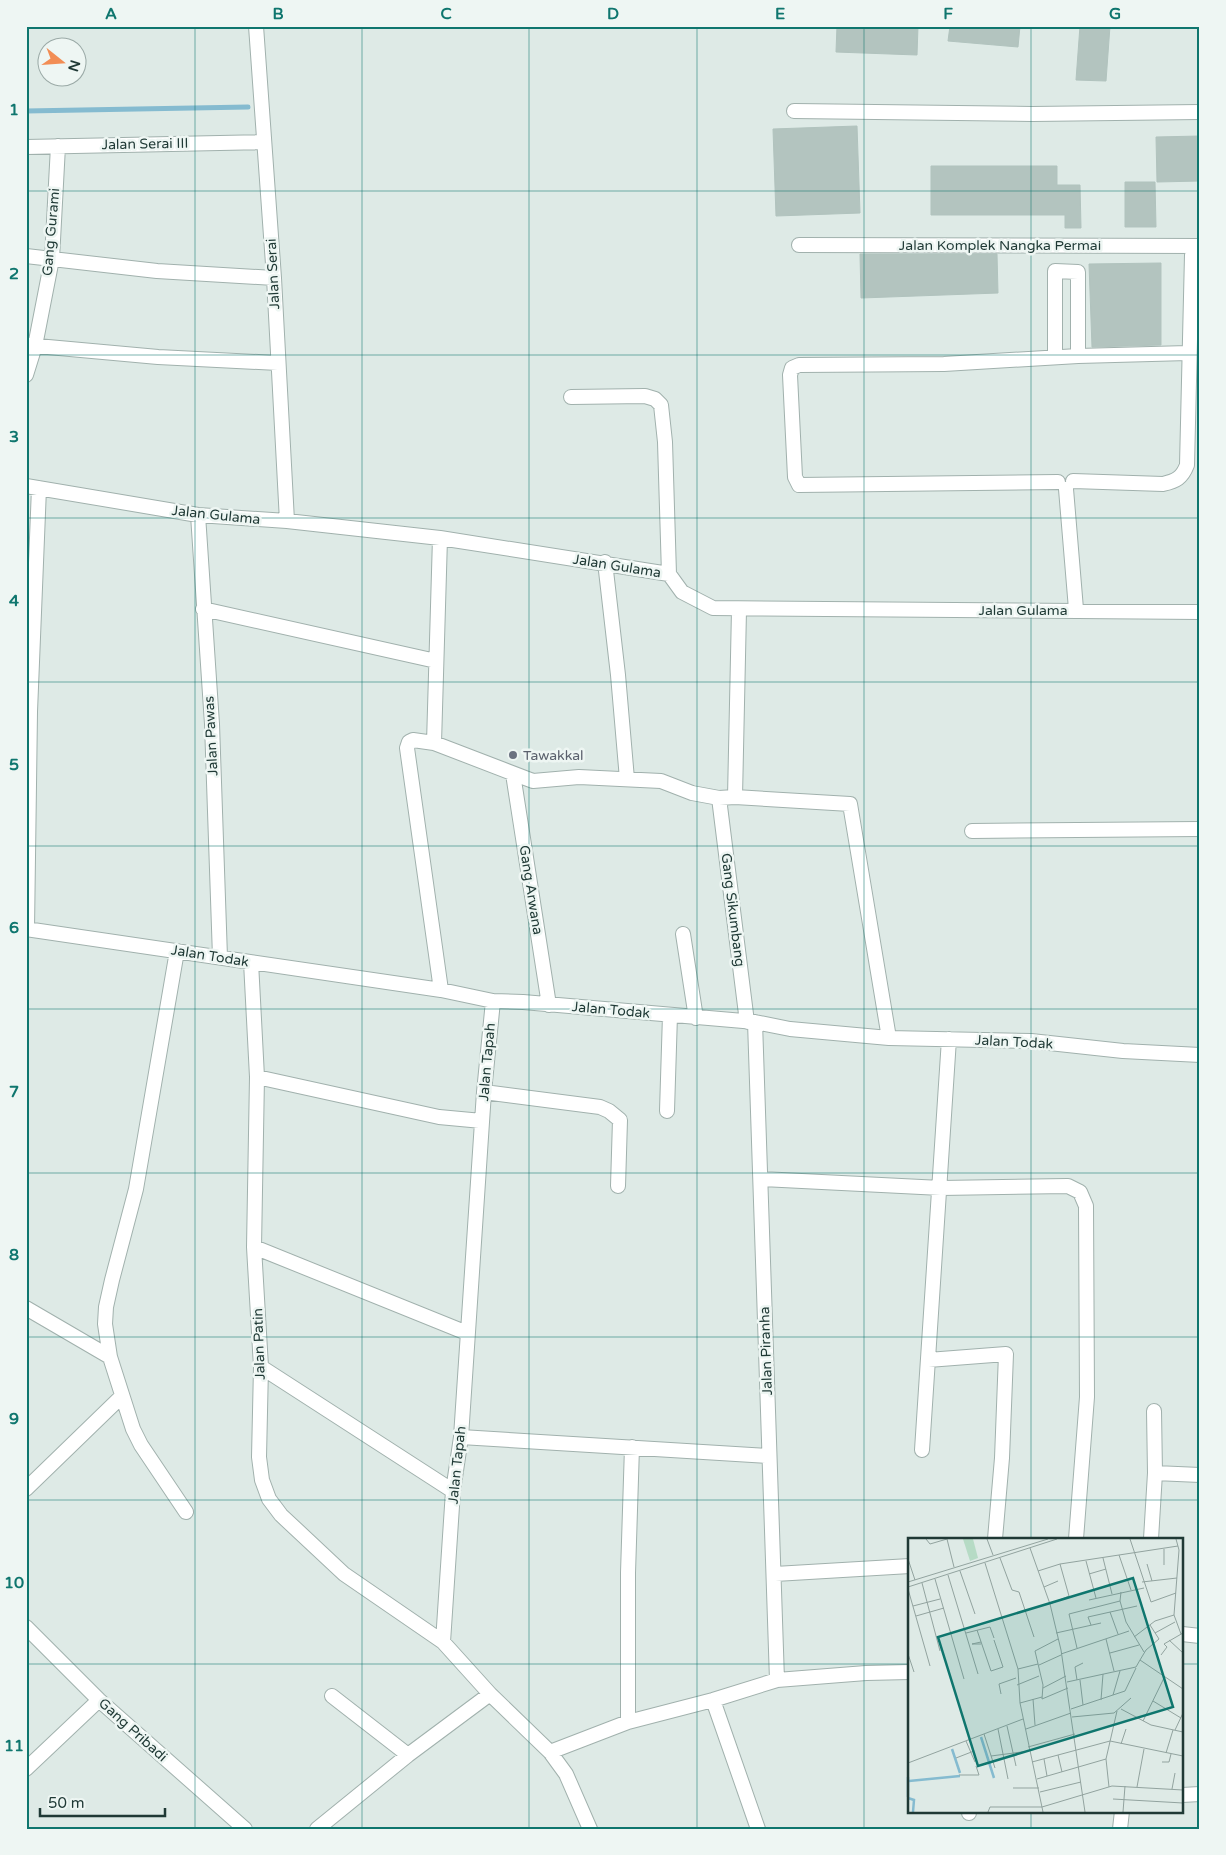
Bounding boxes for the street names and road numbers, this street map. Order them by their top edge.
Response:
street label: Jalan Serai III [101,135,189,153]
street label: Gang Gurami [39,187,63,277]
street label: Jalan Komplek Nangka Permai [899,237,1101,254]
street label: Jalan Serai [263,238,283,310]
street label: Jalan Gulama [171,502,261,528]
street label: Jalan Gulama [572,551,662,581]
street label: Jalan Gulama [978,602,1068,619]
street label: Jalan Pawas [200,695,222,777]
street label: Gang Arwana [516,844,546,936]
street label: Gang Sikumbang [718,852,748,968]
street label: Jalan Todak [170,941,250,971]
street label: Jalan Todak [571,998,651,1022]
street label: Jalan Tapah [475,1022,499,1102]
street label: Jalan Todak [974,1031,1054,1053]
street label: Jalan Piranha [756,1306,776,1396]
street label: Jalan Patin [249,1308,269,1380]
street label: Jalan Tapah [444,1425,470,1505]
street label: Gang Pribadi [95,1695,171,1765]

